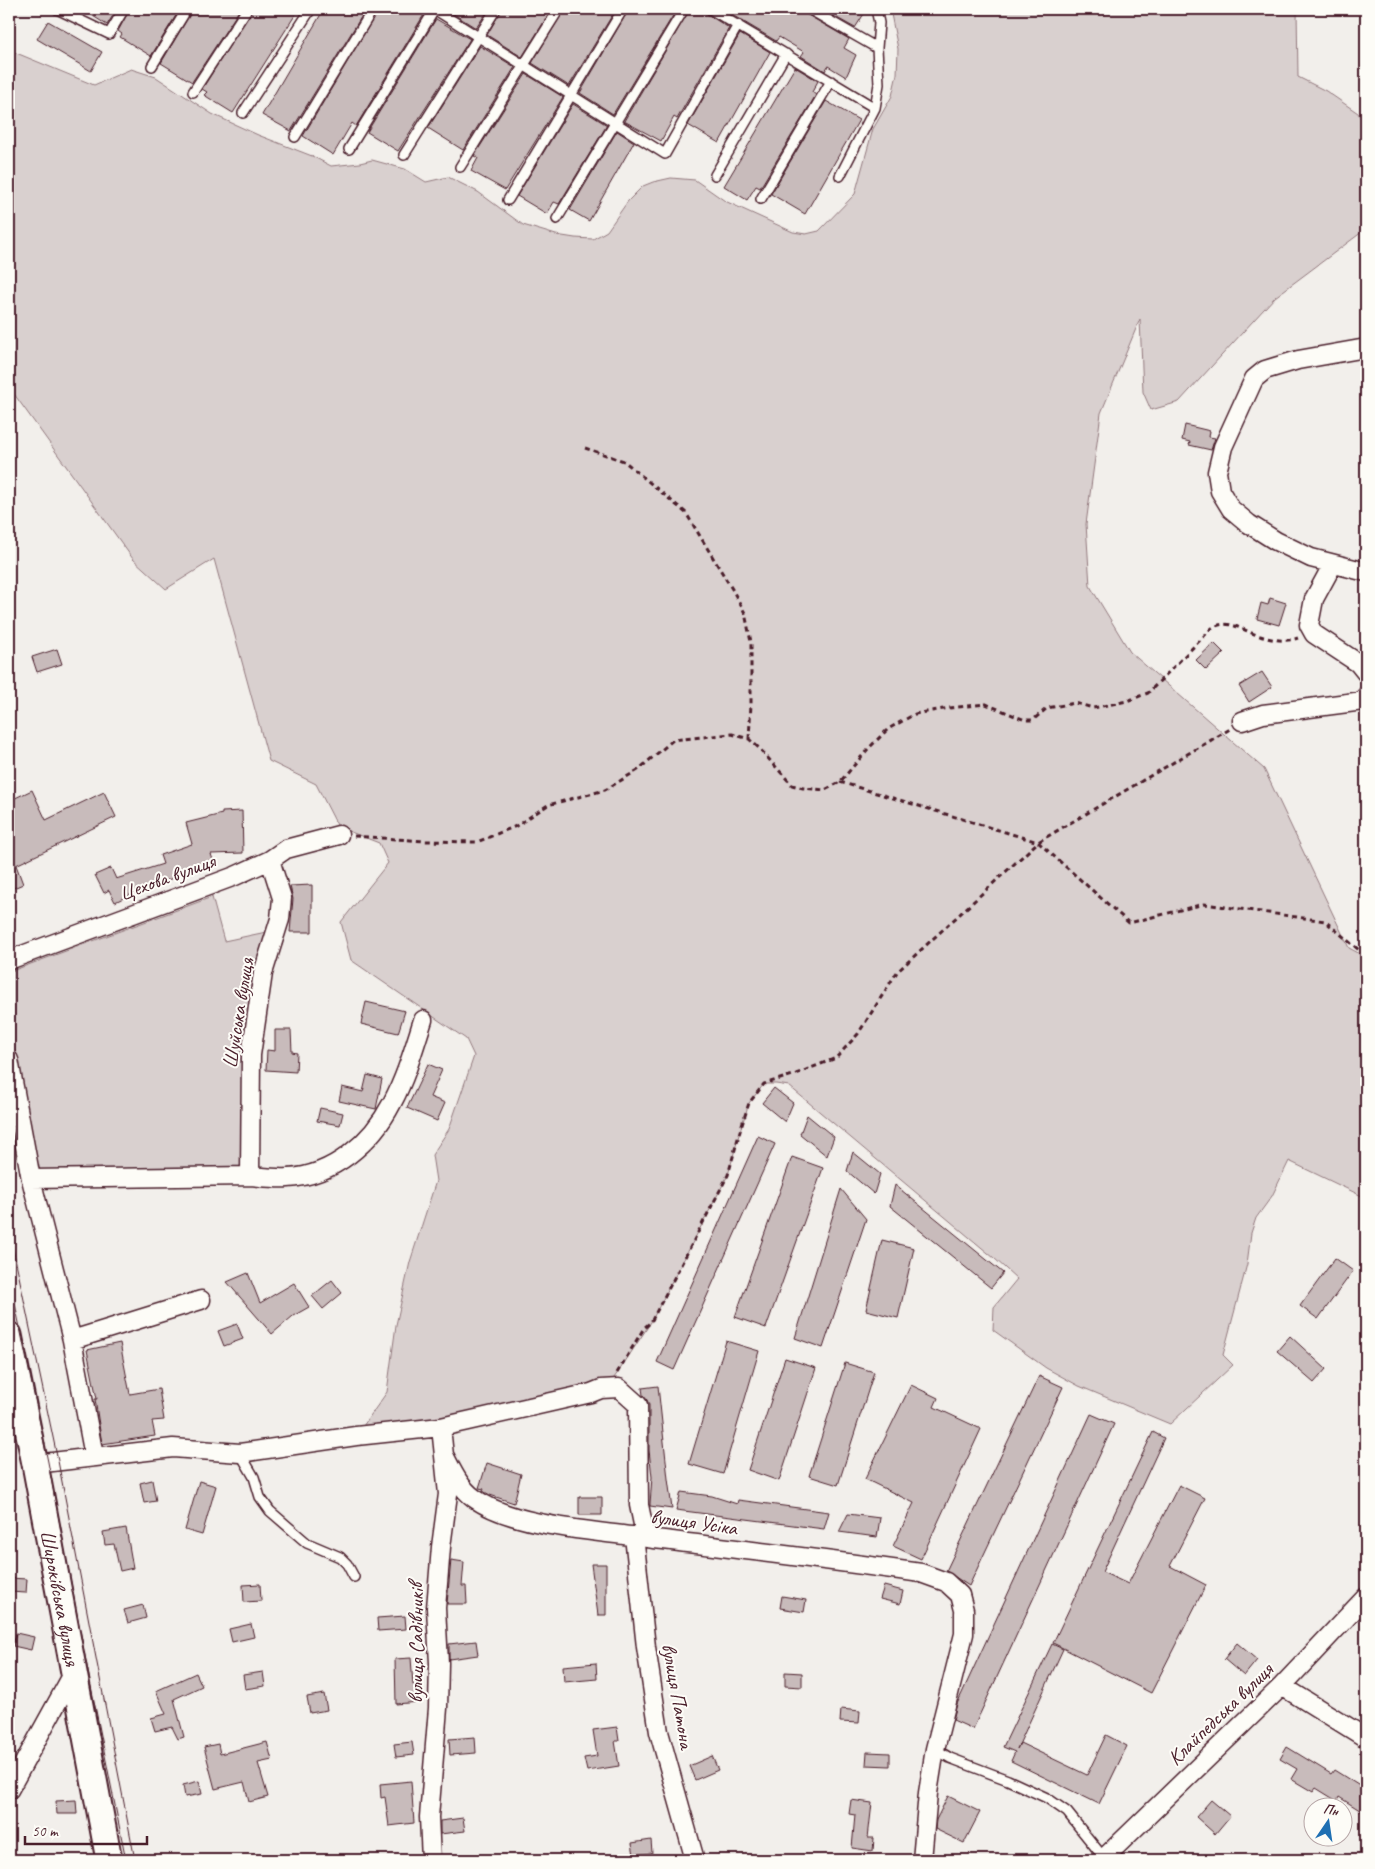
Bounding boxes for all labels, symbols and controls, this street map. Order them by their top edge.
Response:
street label: Цехова вулиця [115,847,220,906]
street label: Шуйська вулиця [216,955,260,1070]
street label: вулиця Усіка [649,1503,741,1541]
street label: Широківська вулиця [35,1528,86,1670]
street label: вулиця Садівників [403,1578,429,1703]
street label: вулиця Патона [656,1641,700,1753]
street label: Клайпедська вулиця [1162,1656,1279,1771]
north arrow [1302,1796,1352,1846]
text: Пн [1322,1800,1341,1820]
scale bar [25,1814,148,1846]
text: 50 m [32,1822,59,1841]

